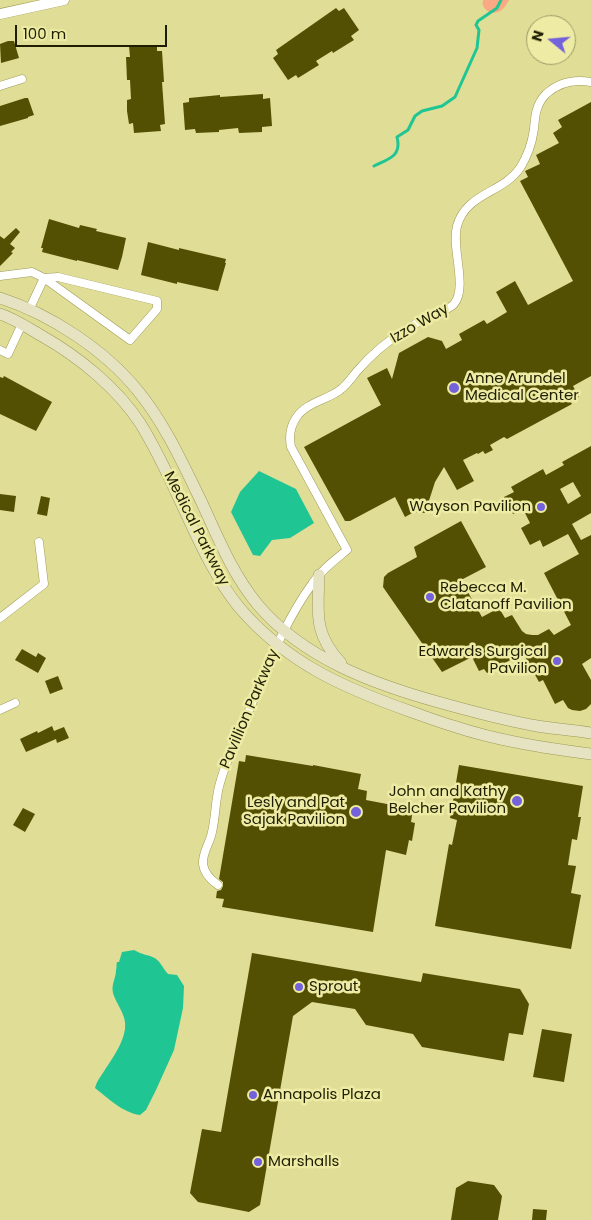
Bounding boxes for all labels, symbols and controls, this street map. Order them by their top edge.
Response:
scale bar [18,15,170,47]
north arrow [526,15,576,65]
text: 100 m [23,23,66,44]
text: N [527,28,549,44]
street label: Izzo Way [388,300,452,348]
place label: Anne Arundel Medical Center [465,370,579,405]
marker: Anne Arundel Medical Center [447,381,461,395]
street label: Medical Parkway [159,469,233,589]
place label: Wayson Pavilion [409,498,531,516]
marker: Wayson Pavilion [535,501,547,513]
place label: Rebecca M. Clatanoff Pavilion [440,579,572,614]
marker: Rebecca M. Clatanoff Pavilion [424,591,436,603]
place label: Edwards Surgical Pavilion [418,643,547,678]
street label: Pavillion Parkway [217,646,283,772]
marker: Edwards Surgical Pavilion [551,655,563,667]
place label: John and Kathy Belcher Pavilion [389,783,506,818]
place label: Lesly and Pat Sajak Pavilion [243,794,345,829]
marker: John and Kathy Belcher Pavilion [510,794,524,808]
marker: Lesly and Pat Sajak Pavilion [349,805,363,819]
place label: Sprout [309,978,358,996]
marker: Sprout [293,981,305,993]
place label: Annapolis Plaza [263,1086,381,1104]
marker: Annapolis Plaza [247,1089,259,1101]
place label: Marshalls [268,1153,339,1171]
marker: Marshalls [252,1156,264,1168]

